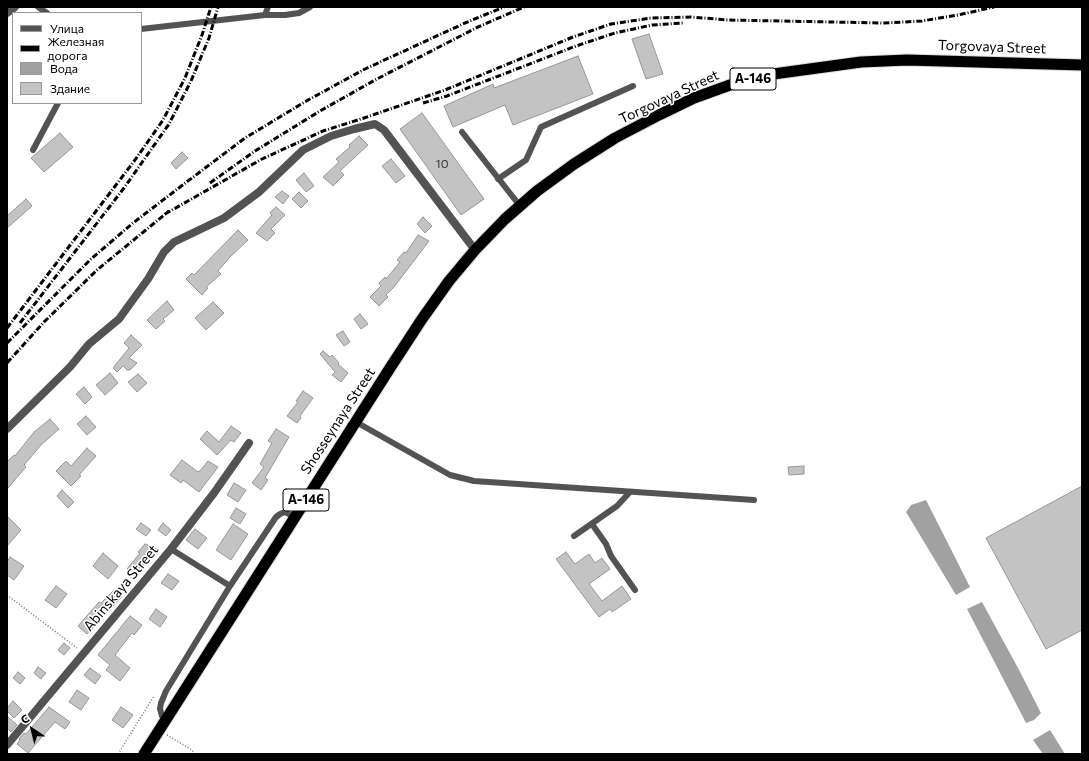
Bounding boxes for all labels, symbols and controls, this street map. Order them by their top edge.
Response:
legend [12,12,142,104]
text: Улица [50,21,84,35]
text: Железная дорога [48,34,104,62]
street label: Torgovaya Street [938,37,1046,57]
text: Вода [50,61,78,75]
street label: Torgovaya Street [616,67,722,127]
road number: А-146 [730,68,776,90]
text: Здание [50,81,90,95]
house number: 10 [436,157,448,171]
street label: Shosseynaya Street [297,365,379,477]
road number: А-146 [283,489,329,511]
street label: Abinskaya Street [80,541,162,635]
north arrow [12,709,52,749]
text: С [18,711,32,726]

